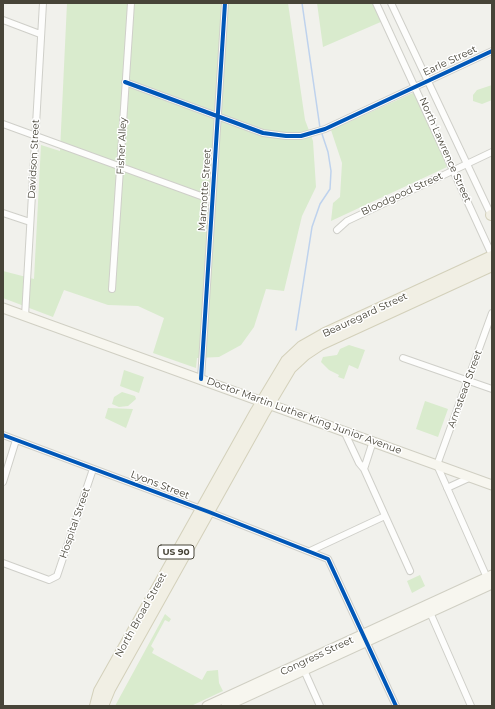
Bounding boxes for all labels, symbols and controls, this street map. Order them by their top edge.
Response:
street label: Earle Street [421,43,479,79]
street label: North Lawrence Street [416,96,474,204]
street label: Fisher Alley [115,117,129,175]
street label: Davidson Street [26,119,42,199]
street label: Marmotte Street [196,148,214,232]
street label: Bloodgood Street [359,170,445,218]
street label: Beauregard Street [321,290,409,340]
street label: Armstead Street [445,348,485,430]
street label: Doctor Martin Luther King Junior Avenue [205,375,403,457]
street label: Lyons Street [129,468,191,502]
street label: Hospital Street [57,486,93,560]
road number: US 90 [158,545,194,559]
street label: North Broad Street [113,570,169,660]
street label: Congress Street [279,634,355,678]

